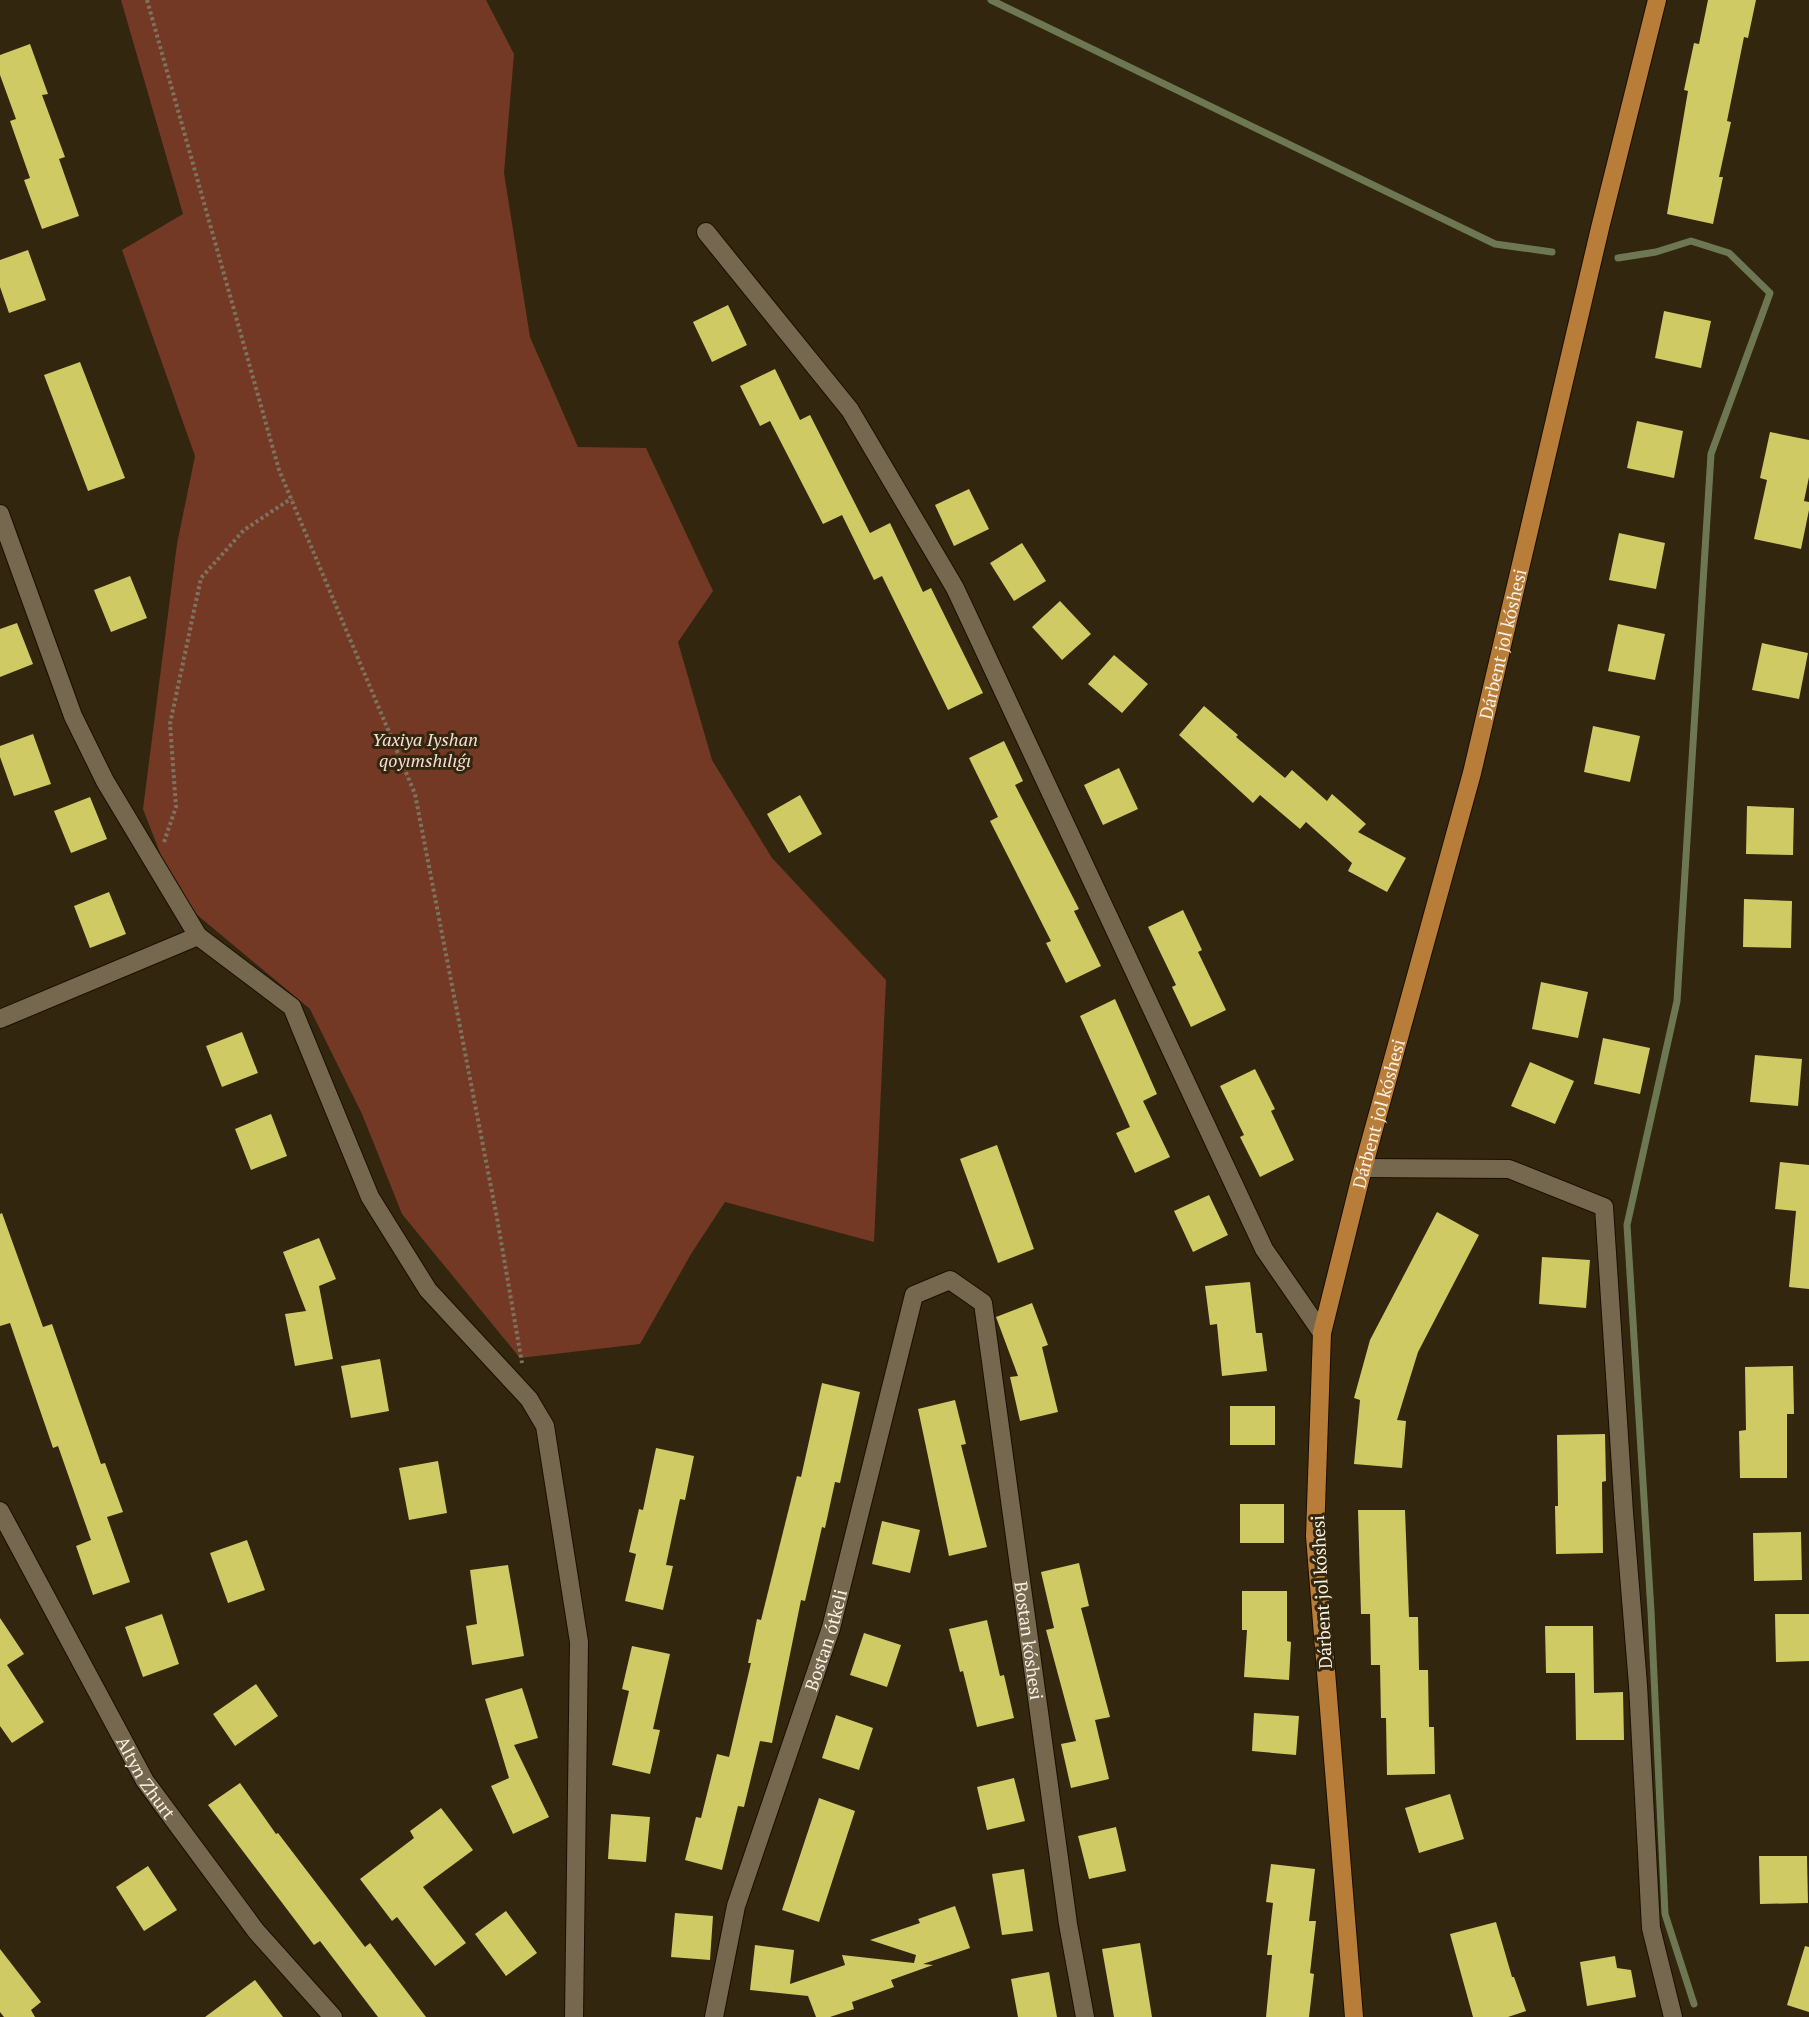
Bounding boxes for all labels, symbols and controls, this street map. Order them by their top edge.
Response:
street label: Dárbent jol kóshesi [1473,566,1532,722]
park label: Yaxiya Iyshan qoyımshılıǵı [372,727,478,772]
street label: Dárbent jol kóshesi [1346,1036,1410,1191]
street label: Dárbent jol kóshesi [1305,1515,1337,1669]
street label: Bostan kóshesi [1009,1580,1049,1701]
street label: Bostan ótkeli [798,1587,852,1694]
street label: Altyn Zhurt [111,1732,181,1824]

